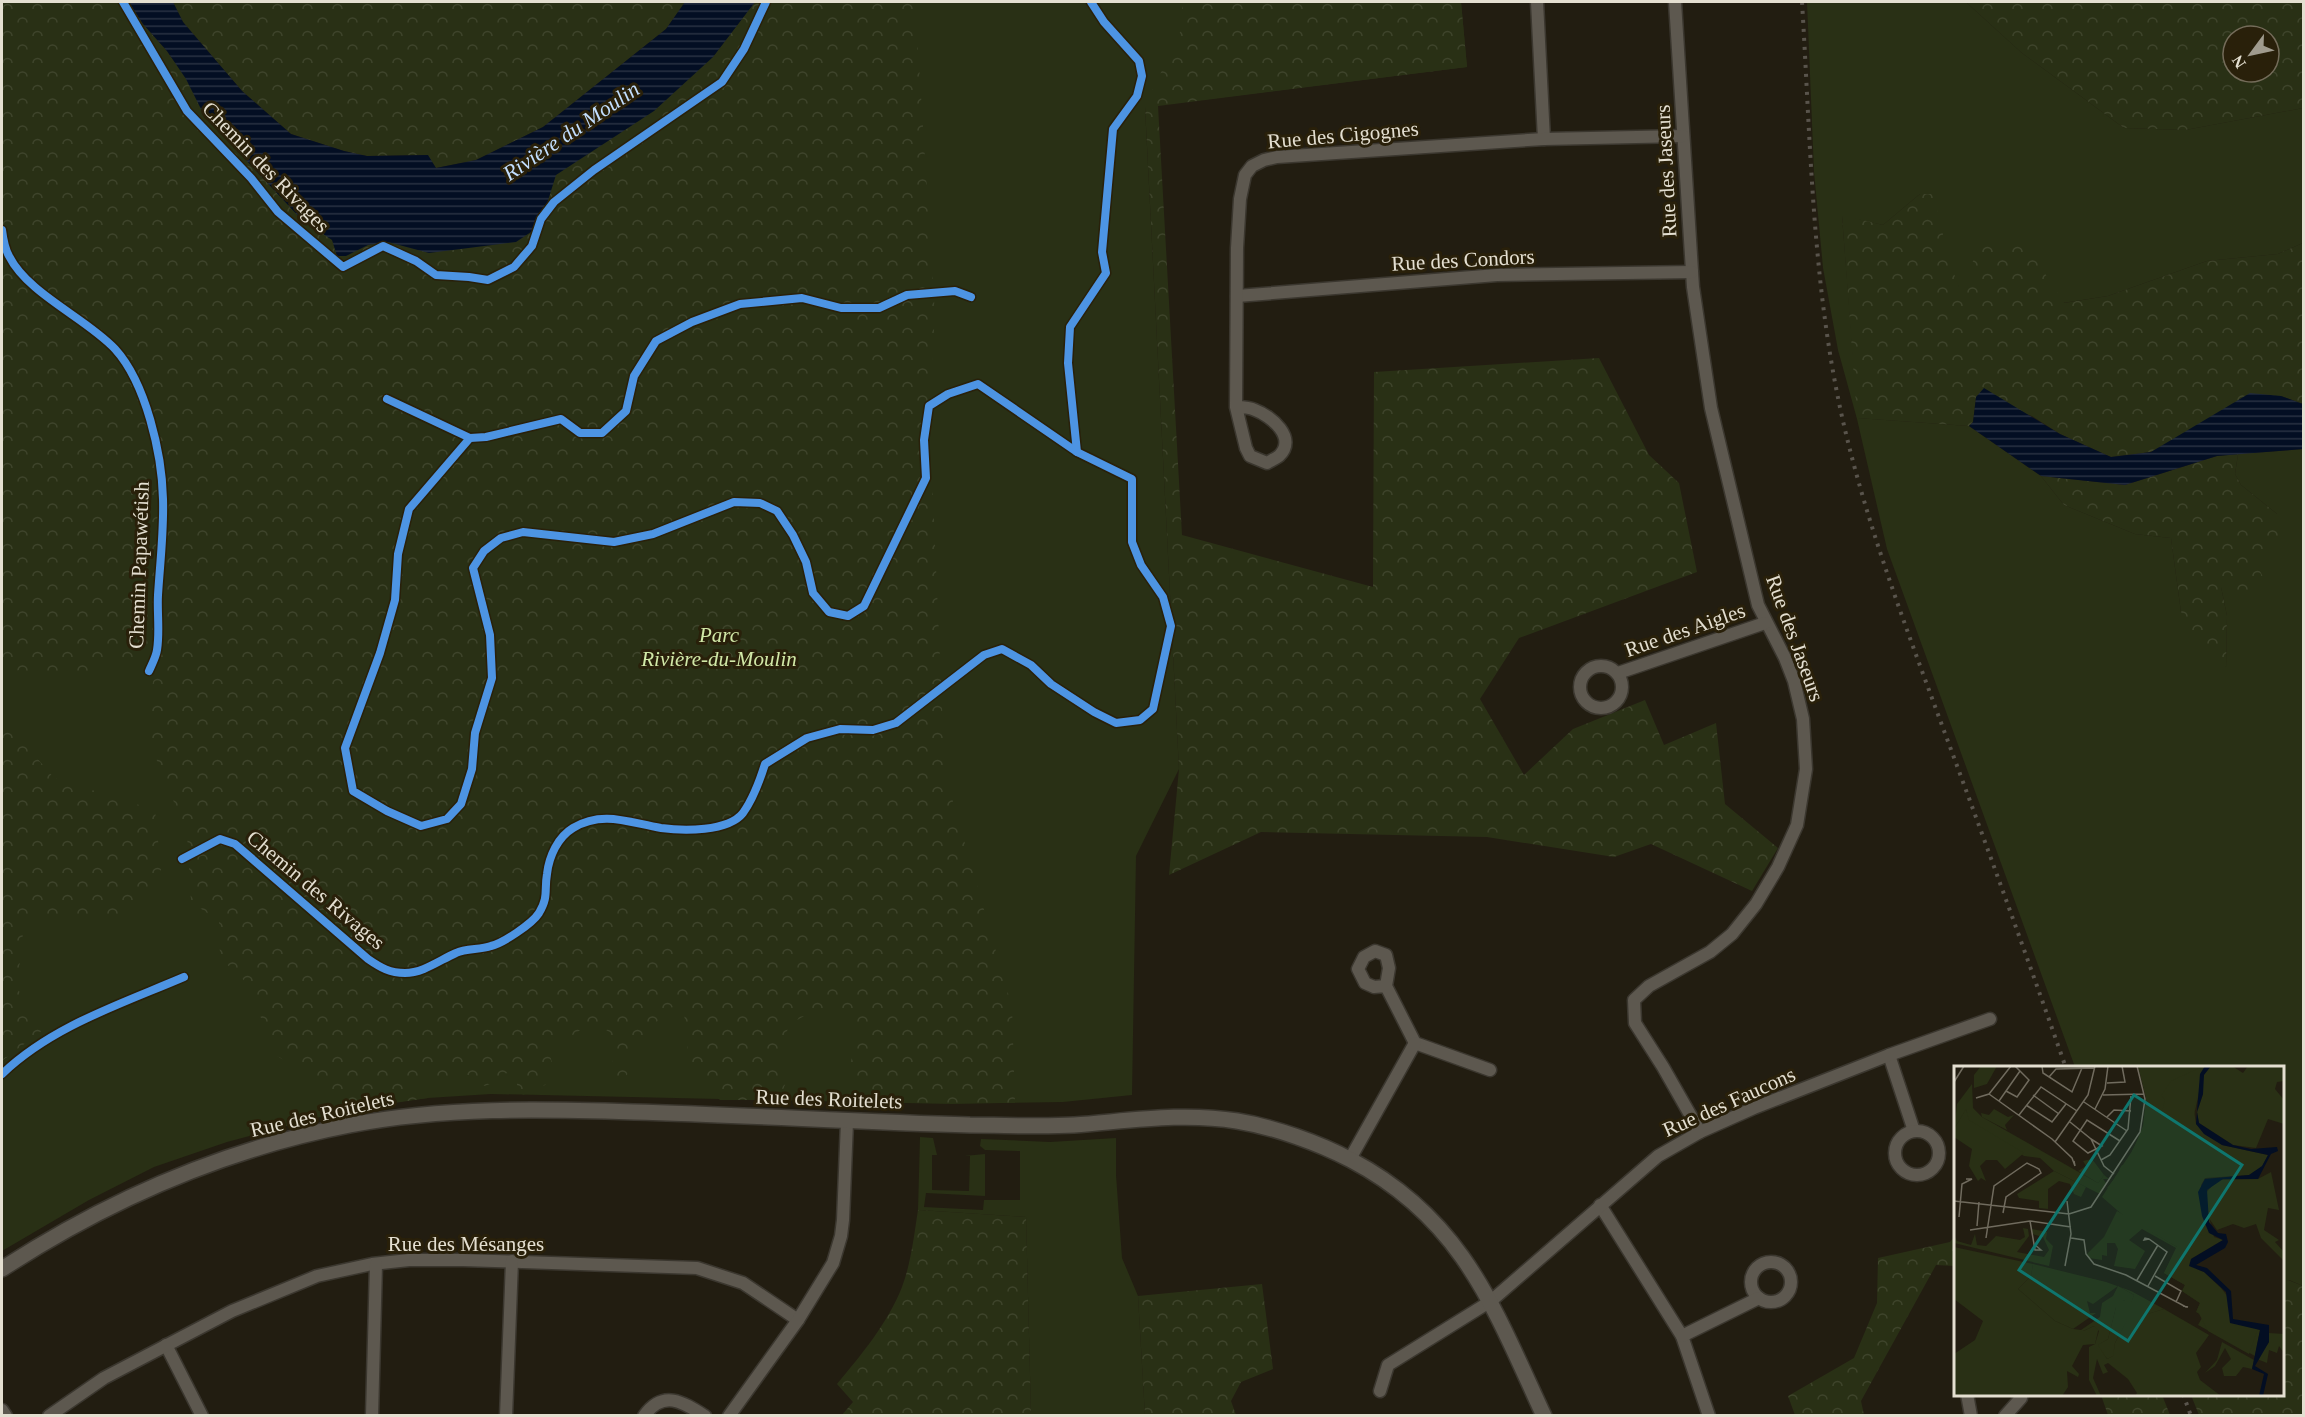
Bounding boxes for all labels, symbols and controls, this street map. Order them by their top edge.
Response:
north arrow [2221,24,2281,84]
text: N [2228,52,2249,71]
water label: Rivière du Moulin [497,76,644,186]
street label: Chemin des Rivages [197,97,335,237]
street label: Rue des Jaseurs [1651,104,1681,238]
street label: Rue des Cigognes [1266,116,1420,154]
street label: Rue des Condors [1391,244,1535,276]
street label: Chemin Papawétish [124,480,154,649]
street label: Rue des Jaseurs [1761,571,1829,705]
street label: Rue des Aigles [1622,598,1748,662]
park label: Parc Rivière-du-Moulin [640,623,797,671]
street label: Chemin des Rivages [242,825,390,955]
street label: Rue des Faucons [1659,1062,1799,1142]
inset map [1954,1066,2284,1396]
street label: Rue des Roitelets [755,1084,903,1114]
street label: Rue des Roitelets [248,1086,396,1142]
street label: Rue des Mésanges [388,1232,544,1256]

